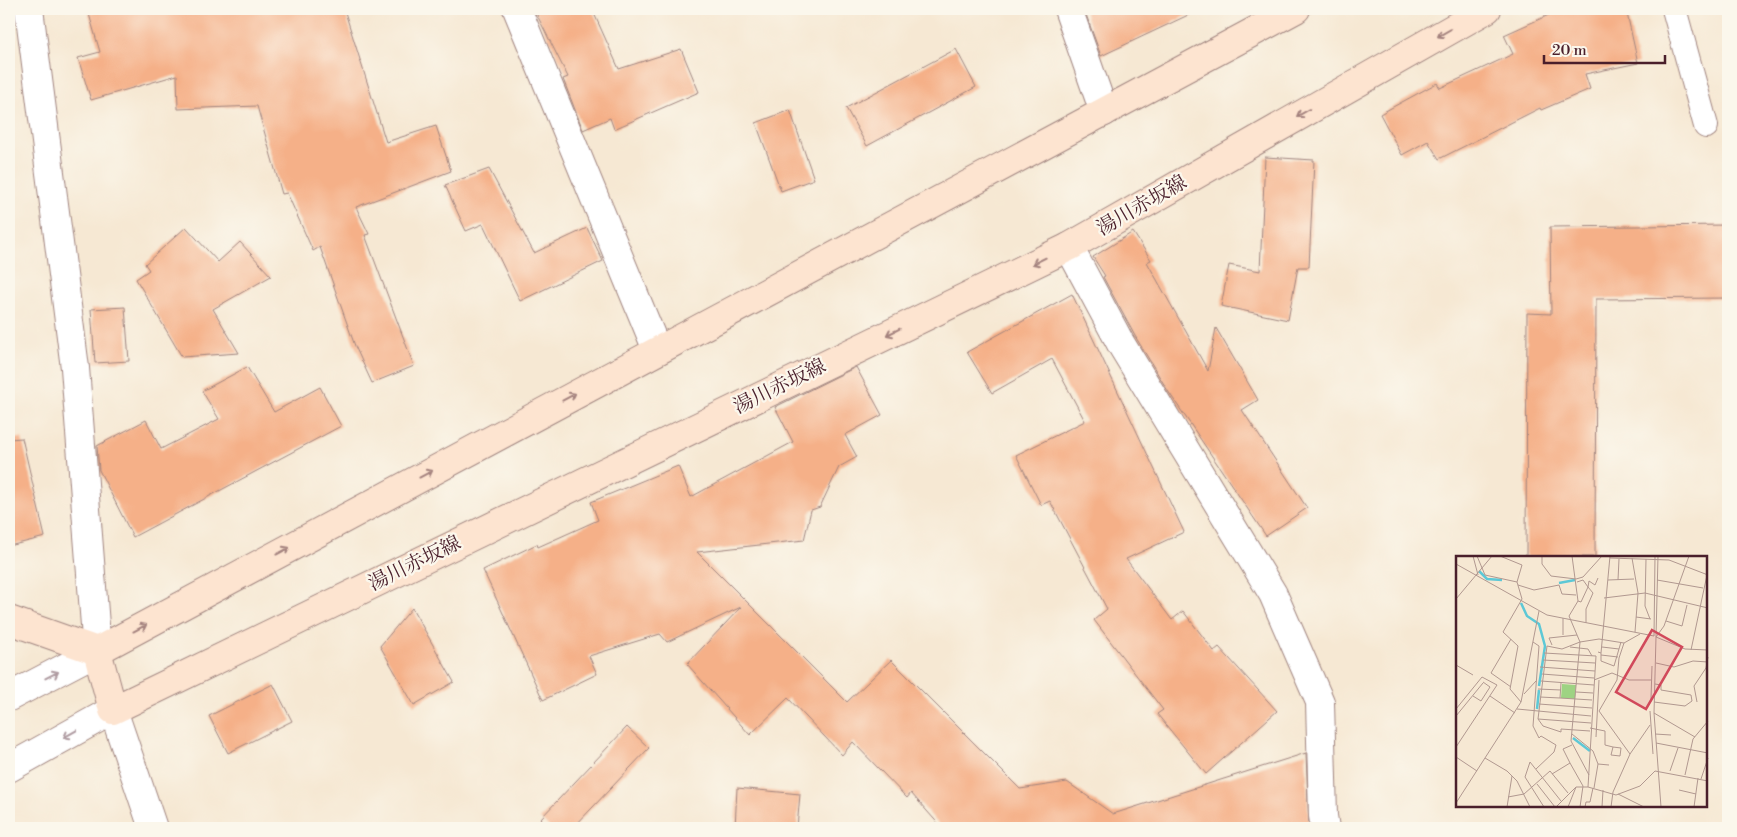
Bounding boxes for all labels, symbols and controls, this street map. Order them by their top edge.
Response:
one-way arrow [1437,28,1452,38]
scale bar [1544,32,1666,64]
text: 20 m [1552,41,1587,60]
one-way arrow [1297,109,1311,119]
street label: 湯川赤坂線 [1092,170,1192,242]
one-way arrow [1032,257,1047,267]
one-way arrow [886,328,901,337]
street label: 湯川赤坂線 [730,354,830,420]
one-way arrow [561,392,576,402]
one-way arrow [418,469,433,479]
street label: 湯川赤坂線 [365,531,465,597]
one-way arrow [275,546,290,556]
inset map [1456,556,1707,807]
one-way arrow [132,623,147,633]
one-way arrow [44,670,59,679]
one-way arrow [63,730,78,739]

